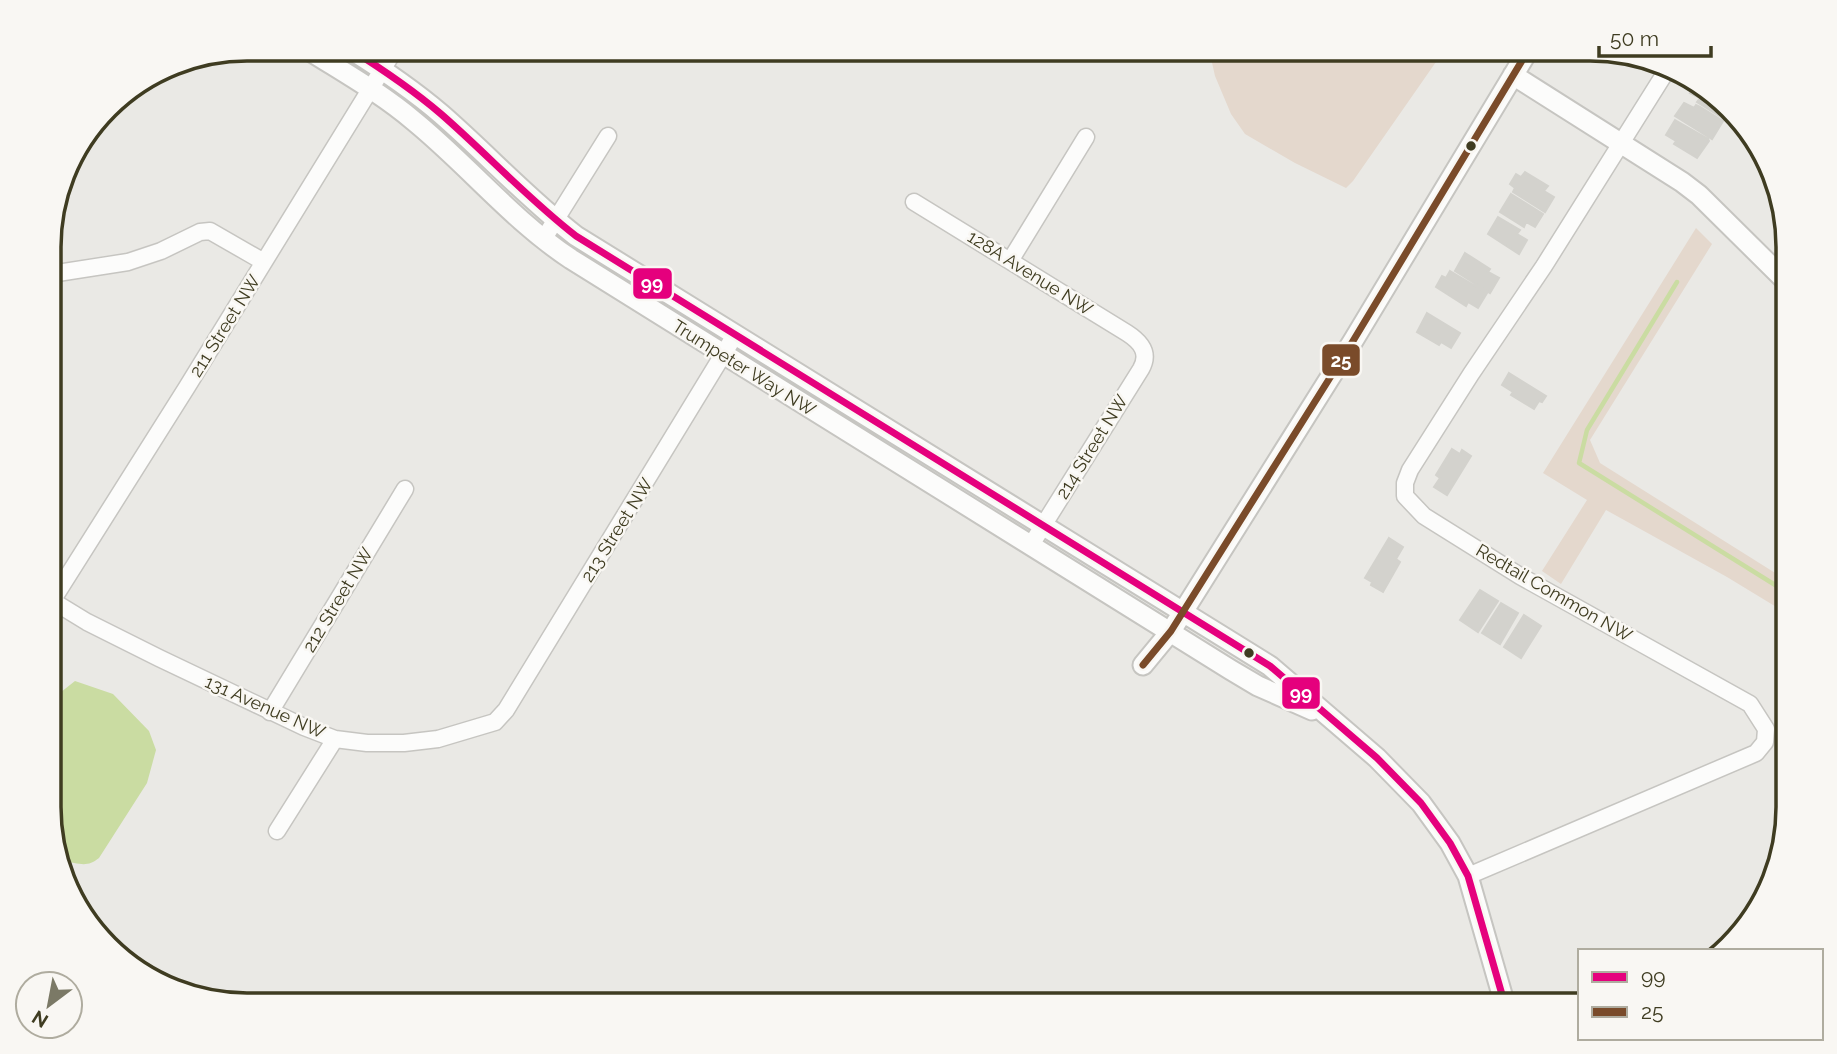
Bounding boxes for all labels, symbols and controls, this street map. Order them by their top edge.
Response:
scale bar [1599,14,1711,58]
text: 50 m [1610,26,1659,51]
unlabelled marker [1464,139,1478,153]
street label: 128A Avenue NW [964,226,1097,320]
line badge: 99 [632,267,673,300]
street label: 211 Street NW [185,271,264,381]
text: 99 [641,272,663,294]
street label: Trumpeter Way NW [669,315,820,420]
line badge: 25 [1321,343,1361,377]
text: 25 [1330,349,1352,371]
street label: 214 Street NW [1051,391,1132,503]
street label: 213 Street NW [576,474,657,586]
street label: Redtail Common NW [1473,539,1636,646]
street label: 212 Street NW [298,544,377,656]
unlabelled marker [1242,646,1256,660]
street label: 131 Avenue NW [202,671,329,743]
line badge: 99 [1281,676,1321,710]
text: 99 [1290,682,1312,704]
legend [1578,949,1823,1040]
text: 99 [1641,964,1666,989]
north arrow [14,970,84,1040]
text: 25 [1641,999,1663,1024]
text: N [28,1006,52,1033]

